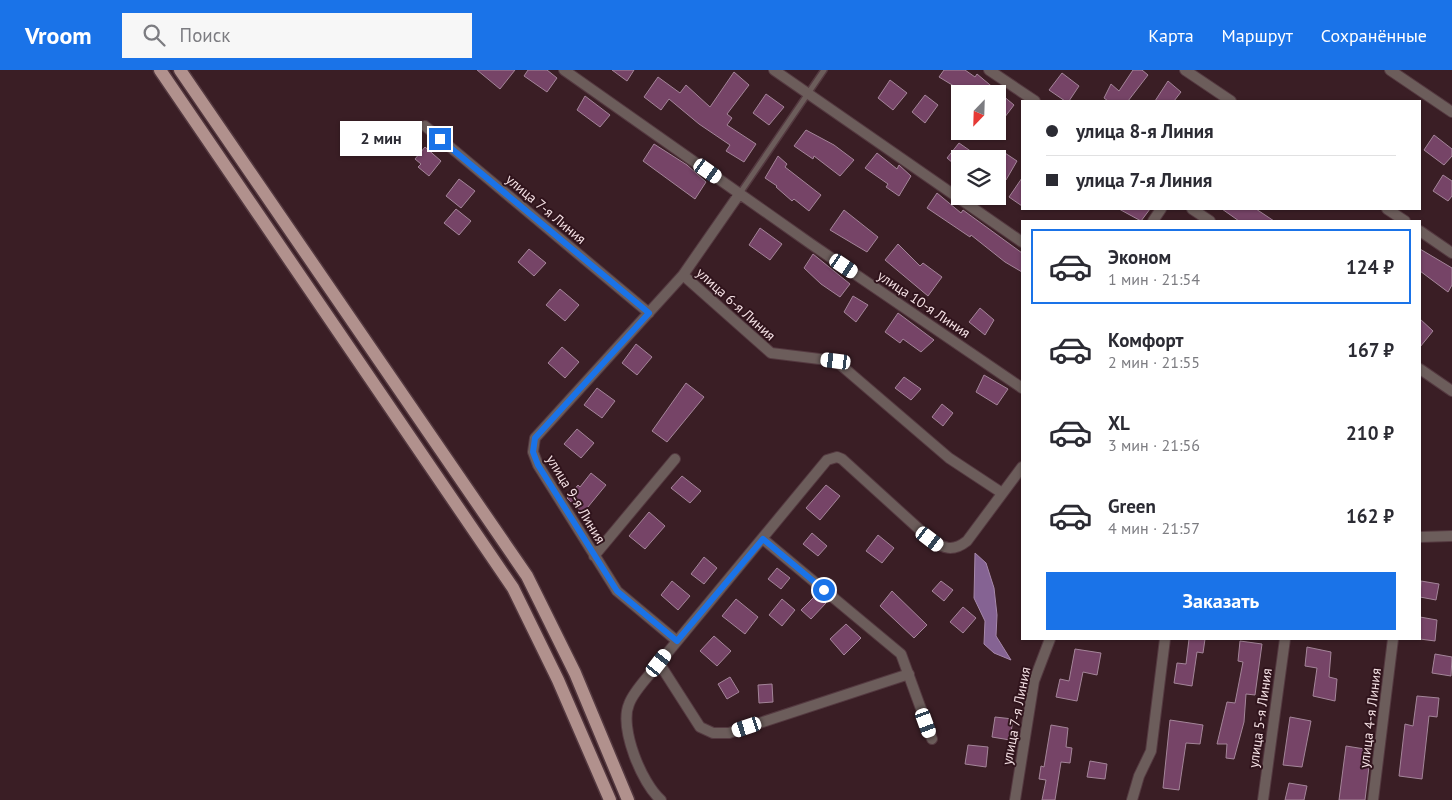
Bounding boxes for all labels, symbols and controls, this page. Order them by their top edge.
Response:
search box [122,13,472,58]
text: Vroom [25,20,92,51]
icon: search [140,21,168,49]
text: Поиск [180,23,230,47]
text: Карта [1148,24,1194,47]
text: Маршрут [1222,24,1293,47]
text: Сохранённые [1321,24,1427,47]
north arrow [951,85,1006,140]
map controls [951,85,1006,205]
text: улица 8-я Линия [1076,119,1214,143]
callout: 2 мин [340,122,422,156]
text: 2 мин [360,128,402,148]
route end [429,128,451,150]
button: layers [951,150,1006,205]
car [691,156,724,186]
text: улица 7-я Линия [1076,168,1212,192]
street label: улица 7-я Линия [502,170,590,248]
icon: car [1048,244,1093,289]
text: Эконом [1108,245,1171,269]
car [827,251,860,281]
text: 124 ₽ [1346,255,1394,279]
street label: улица 6-я Линия [693,264,779,344]
street label: улица 10-я Линия [874,266,974,342]
text: 1 мин · 21:54 [1108,269,1200,289]
icon: car [1048,327,1093,372]
text: Комфорт [1108,328,1184,352]
text: 167 ₽ [1347,338,1394,362]
car [820,352,851,370]
text: 2 мин · 21:55 [1108,352,1200,372]
icon: car [1048,410,1093,455]
text: XL [1108,411,1130,435]
text: 210 ₽ [1346,421,1394,445]
text: 3 мин · 21:56 [1108,435,1200,455]
street label: улица 9-я Линия [542,451,610,547]
icon: car [1048,493,1093,538]
text: Green [1108,494,1156,518]
text: 162 ₽ [1346,504,1394,528]
text: 4 мин · 21:57 [1108,518,1200,538]
car [913,524,946,554]
button: Заказать [1046,572,1396,630]
route start [813,579,835,601]
car [643,647,674,679]
street label: улица 7-я Линия [998,665,1034,767]
street label: улица 5-я Линия [1244,667,1276,769]
street label: улица 4-я Линия [1355,667,1385,769]
car [913,706,938,740]
car [730,715,763,739]

